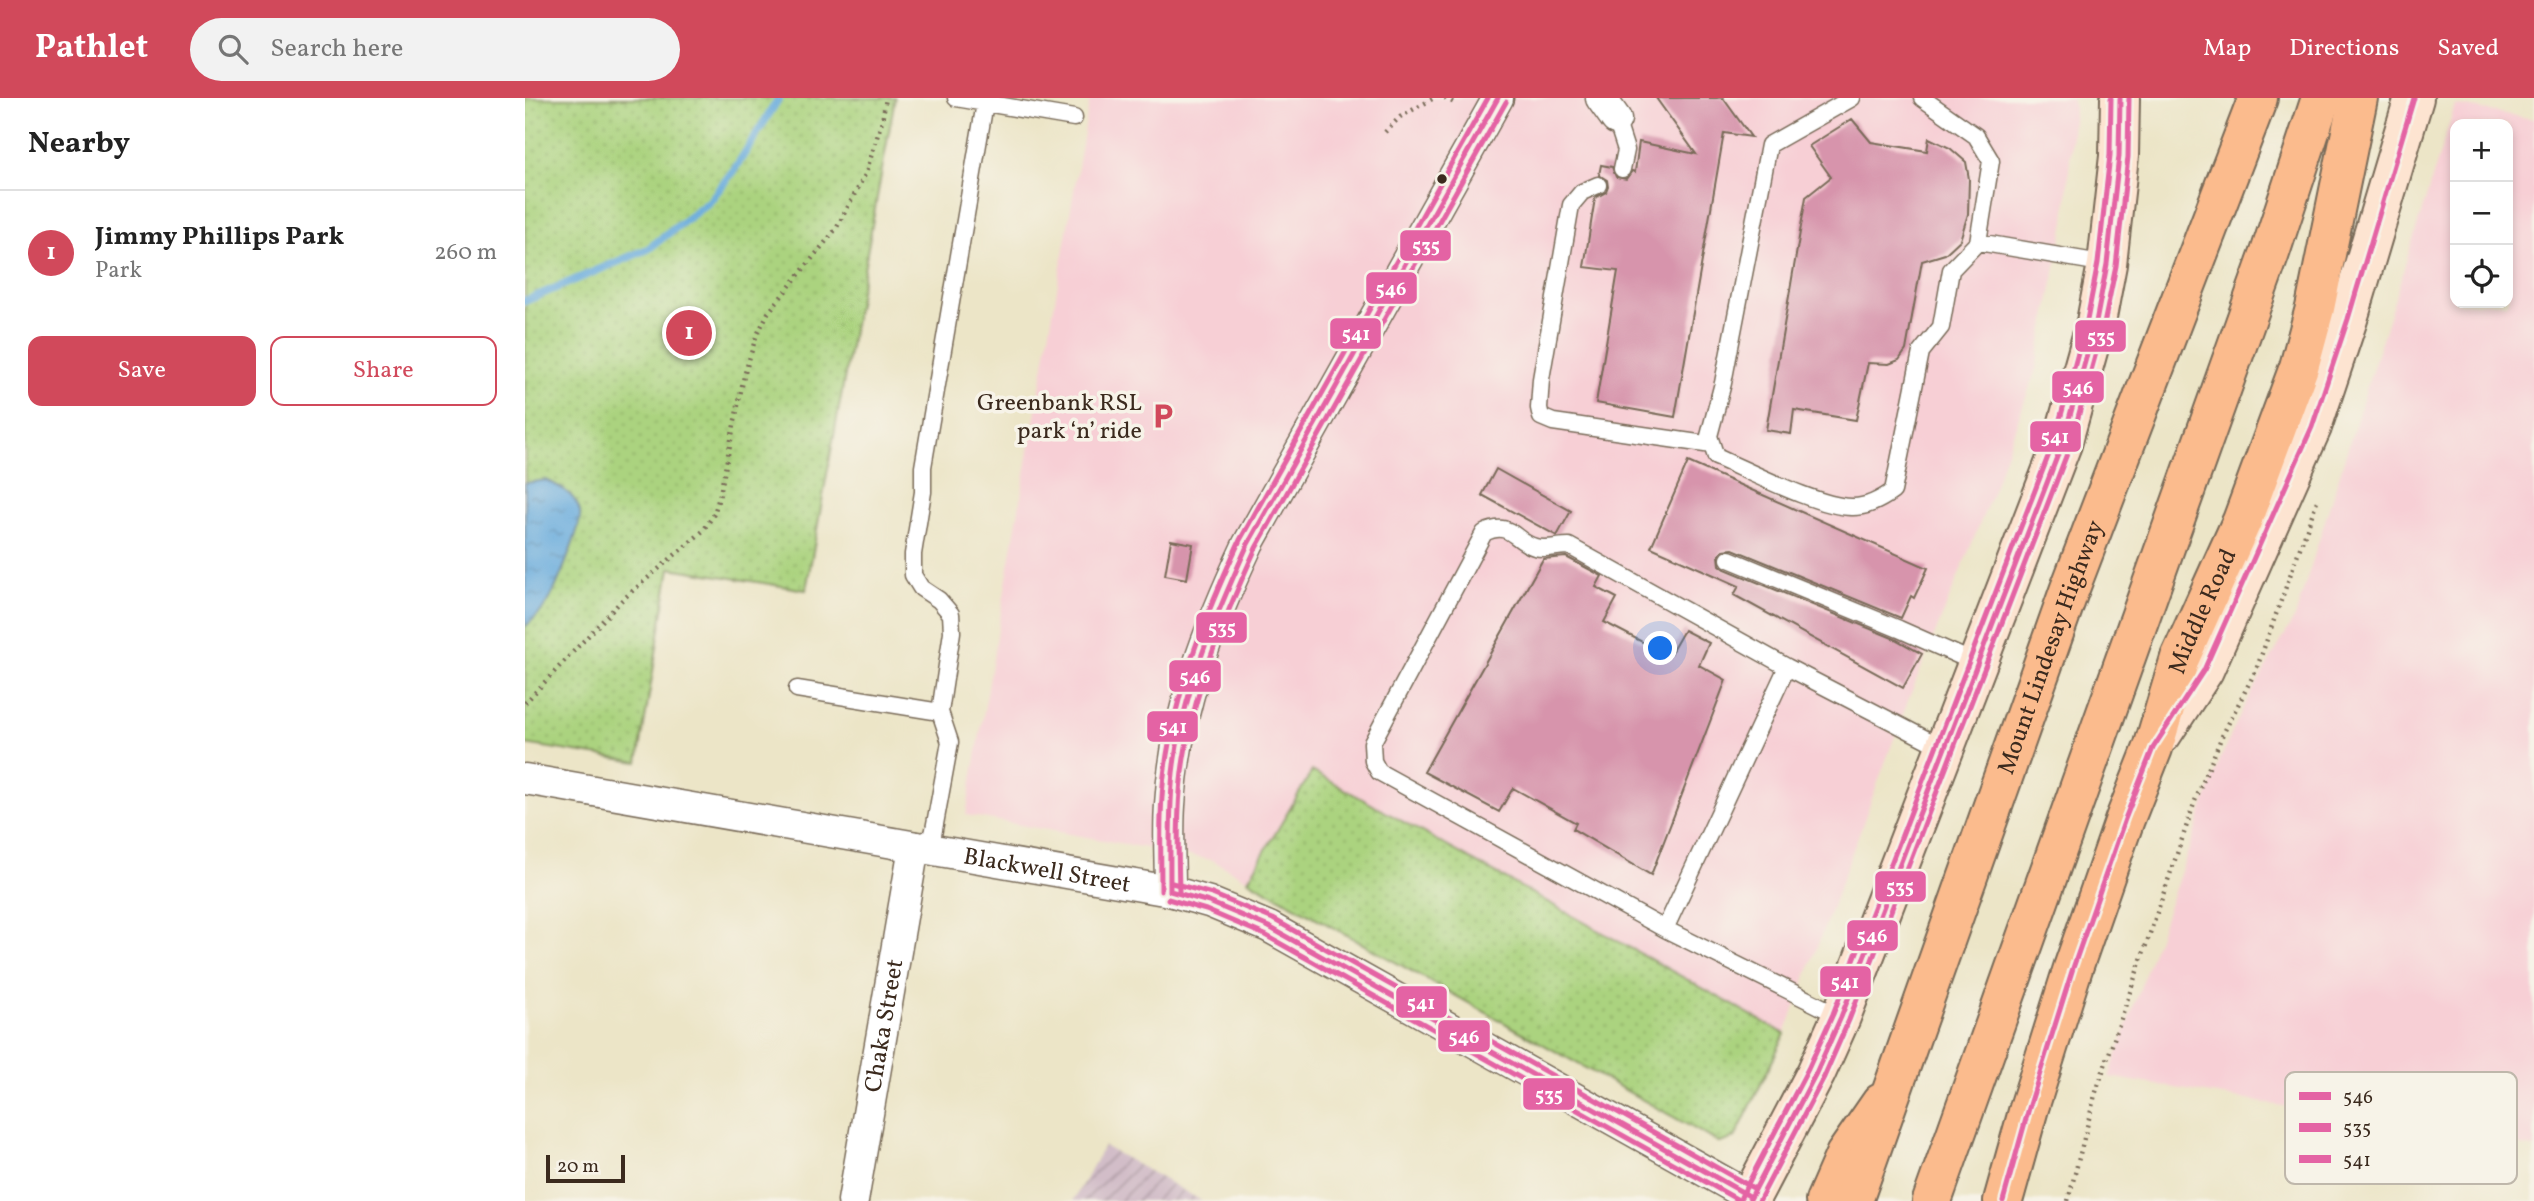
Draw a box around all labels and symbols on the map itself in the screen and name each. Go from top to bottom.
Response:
unlabelled marker [1435,172,1449,186]
line badge: 535 [1399,229,1452,262]
text: 535 [1412,234,1440,260]
line badge: 546 [1365,271,1418,305]
text: 546 [1376,277,1407,303]
pin: 1 [666,307,712,359]
line badge: 541 [1329,317,1382,350]
line badge: 535 [2074,319,2127,353]
text: 541 [1342,322,1370,348]
text: 535 [2087,325,2115,351]
line badge: 546 [2051,370,2105,404]
text: 546 [2063,376,2094,402]
place label: Greenbank RSL park ‘n’ ride [977,387,1142,449]
parking icon: Greenbank RSL park ‘n’ ride [1148,401,1178,431]
line badge: 541 [2029,420,2082,453]
text: 541 [2041,425,2069,451]
street label: Mount Lindesay Highway [1990,516,2114,779]
street label: Middle Road [2161,544,2246,678]
line badge: 535 [1195,611,1248,644]
text: 535 [1208,616,1236,642]
your location [1643,631,1677,665]
line badge: 546 [1168,659,1222,693]
text: 546 [1180,665,1211,691]
line badge: 541 [1146,710,1199,743]
text: 541 [1159,715,1187,741]
street label: Blackwell Street [961,840,1133,903]
line badge: 535 [1874,870,1927,903]
text: 535 [1886,875,1914,901]
line badge: 546 [1846,919,1899,952]
text: 546 [1857,924,1888,950]
street label: Chaka Street [857,957,913,1095]
line badge: 541 [1819,965,1872,998]
text: 541 [1831,970,1859,996]
line badge: 541 [1395,985,1448,1019]
text: 541 [1407,991,1435,1017]
line badge: 546 [1437,1019,1491,1053]
text: 546 [1449,1025,1480,1051]
legend [2285,1072,2517,1184]
line badge: 535 [1522,1077,1576,1111]
text: 535 [1535,1083,1563,1109]
text: 546 [2343,1085,2373,1111]
text: 535 [2343,1116,2371,1142]
text: 541 [2343,1148,2371,1174]
scale bar [546,1152,625,1184]

